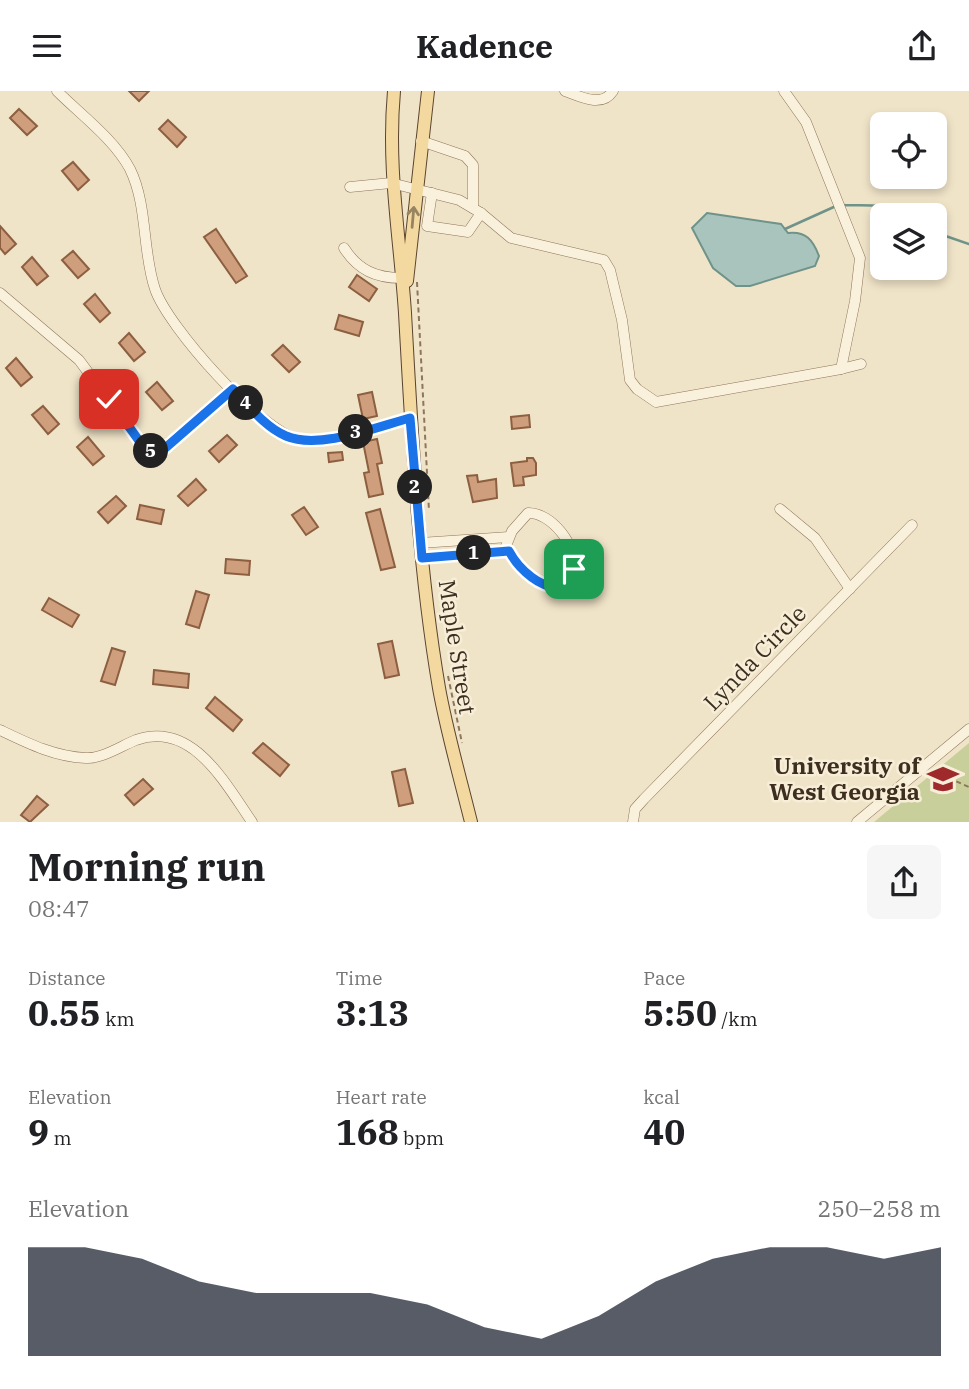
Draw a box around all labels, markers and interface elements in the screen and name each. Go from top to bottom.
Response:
text: Kadence [416,25,553,67]
icon: menu [28,27,66,65]
icon: share [903,27,941,65]
map controls [870,112,947,280]
button: locate [870,112,947,189]
button: layers [870,203,947,280]
one-way arrow [407,206,420,229]
pin [79,369,139,429]
icon: check [90,380,128,418]
pin: 4 [229,385,264,421]
text: 4 [240,390,251,414]
pin: 3 [338,415,374,449]
text: 3 [350,419,361,443]
pin: 5 [134,433,168,469]
text: 5 [145,438,156,462]
pin: 2 [398,469,432,505]
text: 2 [409,474,420,498]
pin: 1 [456,535,491,571]
pin [544,539,604,599]
text: 1 [468,540,479,564]
icon: arrive [555,550,593,588]
street label: Maple Street [433,577,483,716]
street label: Lynda Circle [696,598,812,716]
place label: University of West Georgia [769,750,922,806]
school or university icon: University of West Georgia [926,762,960,796]
text: Morning run [28,842,266,891]
button: share [867,845,941,919]
text: 08:47 [28,893,90,923]
text: Distance [28,966,106,990]
text: Time [336,966,382,990]
text: Pace [643,966,685,990]
text: 0.55 [28,990,101,1036]
text: 3:13 [336,990,409,1036]
text: 5:50 [643,990,717,1036]
text: km [101,1007,135,1031]
text: /km [717,1007,758,1031]
text: Elevation [28,1085,112,1109]
text: Heart rate [336,1085,427,1109]
text: kcal [643,1085,680,1109]
text: 9 [28,1109,49,1155]
text: 168 [336,1109,399,1155]
text: 40 [643,1109,685,1155]
text: m [49,1126,72,1150]
text: bpm [399,1126,444,1150]
text: Elevation [28,1193,129,1223]
text: 250–258 m [817,1193,941,1223]

